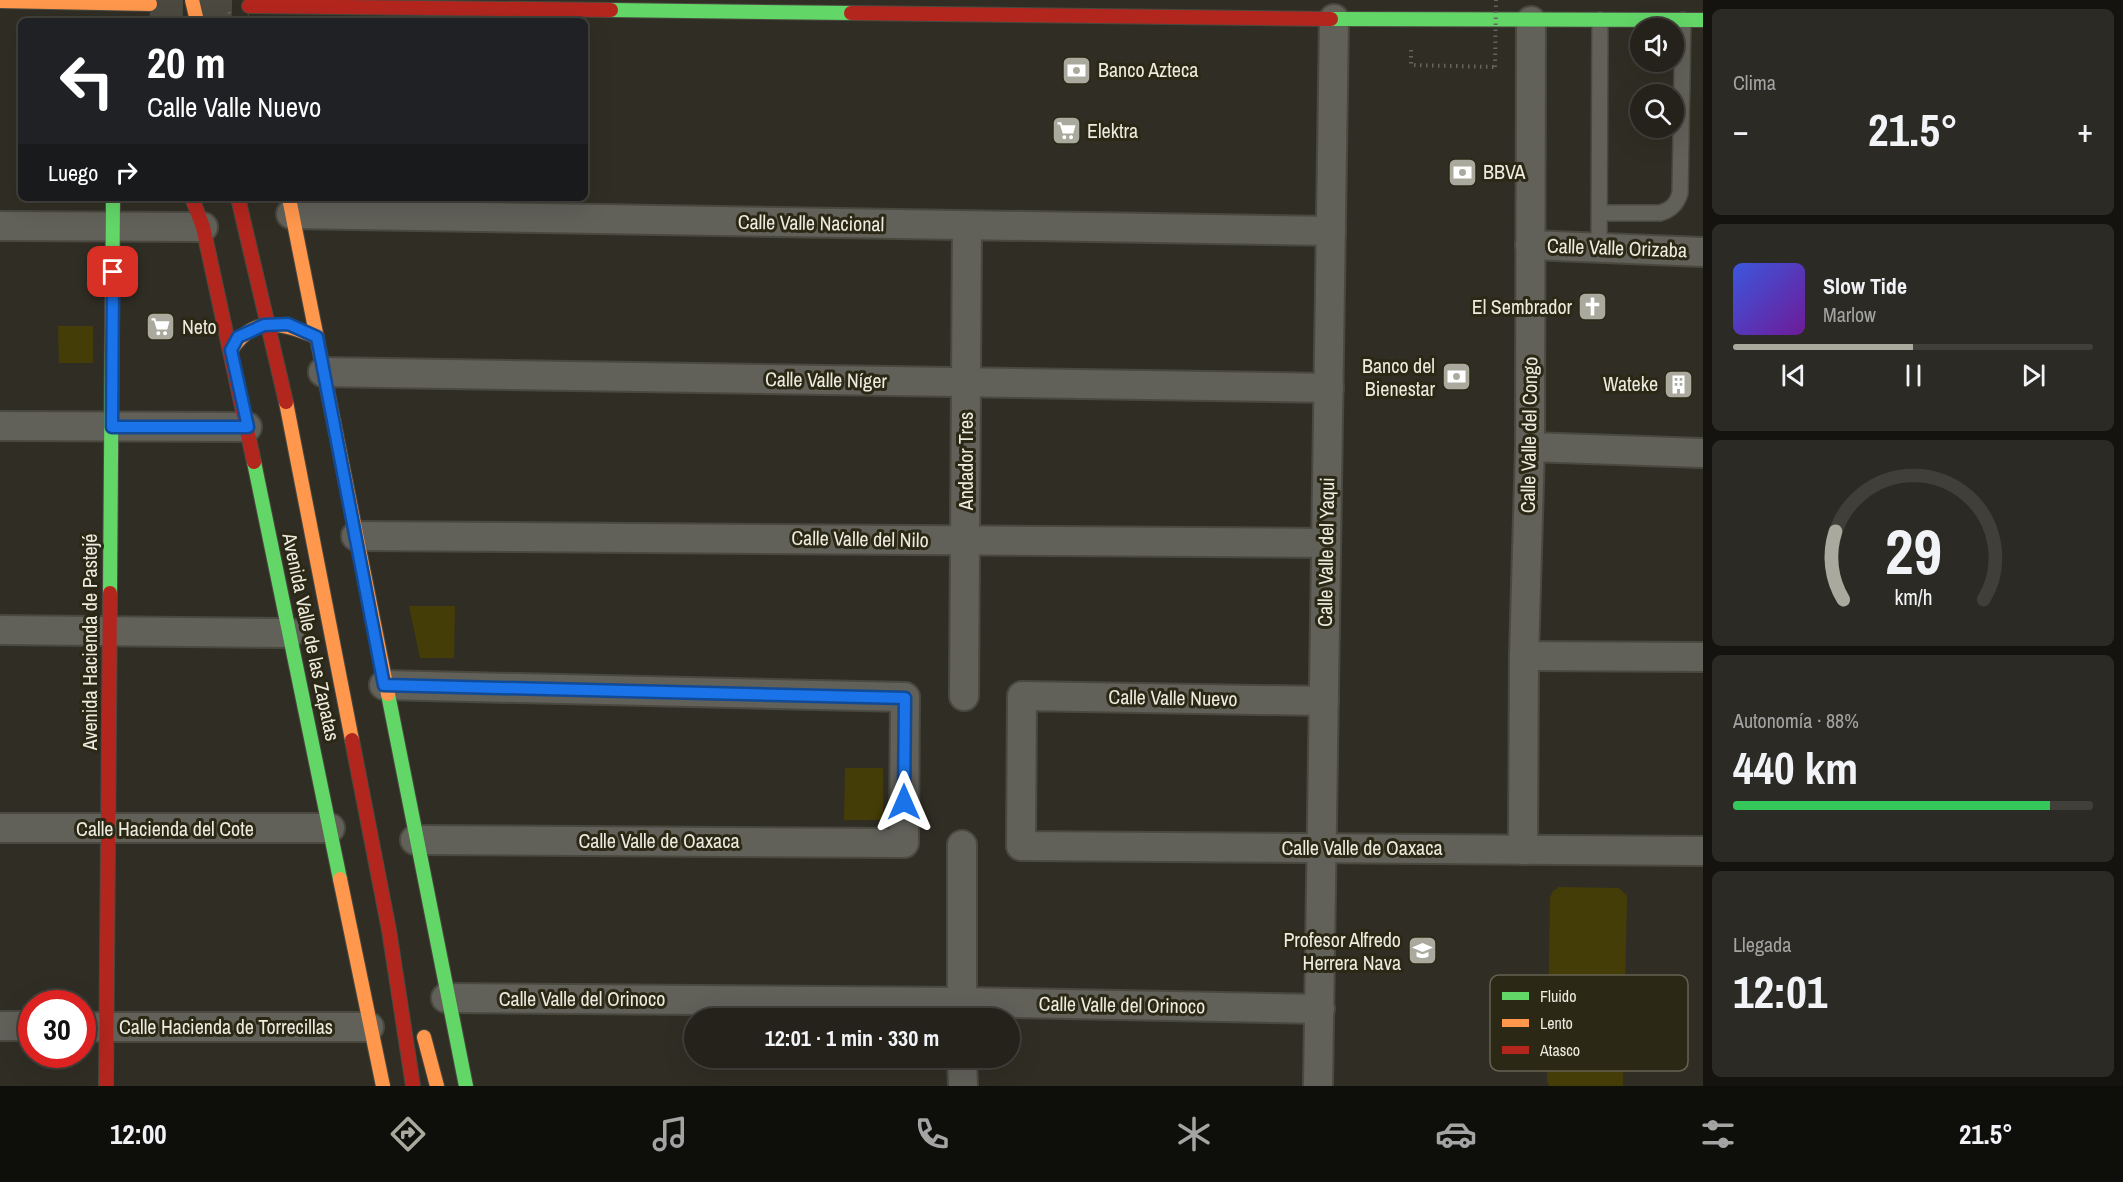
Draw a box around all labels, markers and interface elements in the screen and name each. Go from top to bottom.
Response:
map controls [1630,18,1684,138]
button: sound [1630,18,1684,72]
text: 20 m [147,35,226,91]
icon: left [48,42,126,120]
bank icon: Banco Azteca [1061,54,1093,86]
place label: Banco Azteca [1098,56,1198,83]
text: Clima [1733,69,1776,96]
button: search [1630,84,1684,138]
text: Calle Valle Nuevo [147,89,321,125]
text: 21.5° [1868,99,1958,160]
text: − [1733,108,1749,152]
text: + [2077,108,2093,152]
supermarket icon: Elektra [1050,115,1082,147]
place label: Elektra [1087,117,1138,144]
icon: right [110,156,143,189]
bank icon: BBVA [1446,156,1478,188]
text: Luego [48,158,98,188]
place label: BBVA [1483,158,1526,185]
street label: Calle Valle Nacional [738,208,884,237]
street label: Calle Valle Orizaba [1547,232,1687,263]
pin [87,246,138,297]
icon: arrive [96,255,129,288]
text: Slow Tide [1823,271,1907,301]
church icon: El Sembrador [1577,291,1609,323]
place label: El Sembrador [1472,293,1573,320]
text: Marlow [1823,301,1876,328]
supermarket icon: Neto [145,311,177,343]
place label: Neto [182,313,217,340]
place label: Banco del Bienestar [1362,352,1436,402]
street label: Calle Valle del Congo [1514,357,1543,513]
icon: previous [1777,359,1810,392]
icon: pause [1897,359,1930,392]
icon: next [2017,359,2050,392]
bank icon: Banco del Bienestar [1440,361,1472,393]
street label: Calle Valle Níger [765,365,888,394]
building icon: Wateke [1663,368,1695,400]
place label: Wateke [1603,370,1658,397]
street label: Andador Tres [952,412,979,511]
street label: Calle Valle del Yaqui [1311,477,1340,627]
text: 29 [1885,509,1941,593]
street label: Calle Valle del Nilo [791,524,929,553]
street label: Avenida Valle de las Zapatas [276,529,347,743]
street label: Avenida Hacienda de Pastejé [76,534,103,751]
text: km/h [1894,583,1932,612]
street label: Calle Valle Nuevo [1108,683,1238,712]
text: Autonomía · 88% [1733,707,1859,734]
text: 440 km [1733,737,1858,798]
position arrow [872,770,936,834]
street label: Calle Hacienda del Cote [76,815,254,842]
street label: Calle Valle de Oaxaca [578,827,740,854]
street label: Calle Valle de Oaxaca [1281,834,1443,861]
place label: Profesor Alfredo Herrera Nava [1283,926,1401,976]
text: Llegada [1733,931,1791,958]
school or university icon: Profesor Alfredo Herrera Nava [1406,935,1438,967]
text: 12:01 [1733,961,1827,1022]
legend [1490,975,1688,1071]
street label: Calle Valle del Orinoco [499,985,665,1012]
text: Fluido [1540,985,1576,1007]
speed limit sign: 30 [18,990,96,1068]
street label: Calle Valle del Orinoco [1039,990,1205,1019]
text: Lento [1540,1012,1573,1034]
street label: Calle Hacienda de Torrecillas [119,1013,333,1040]
text: 12:01 · 1 min · 330 m [765,1023,939,1053]
text: Atasco [1539,1039,1580,1061]
icon: directions [387,1113,429,1155]
icon: music [649,1113,691,1155]
icon: phone [911,1113,953,1155]
icon: climate [1173,1113,1215,1155]
icon: car [1435,1113,1477,1155]
icon: filters [1697,1113,1739,1155]
text: 12:00 [110,1116,167,1152]
text: 21.5° [1959,1116,2013,1152]

